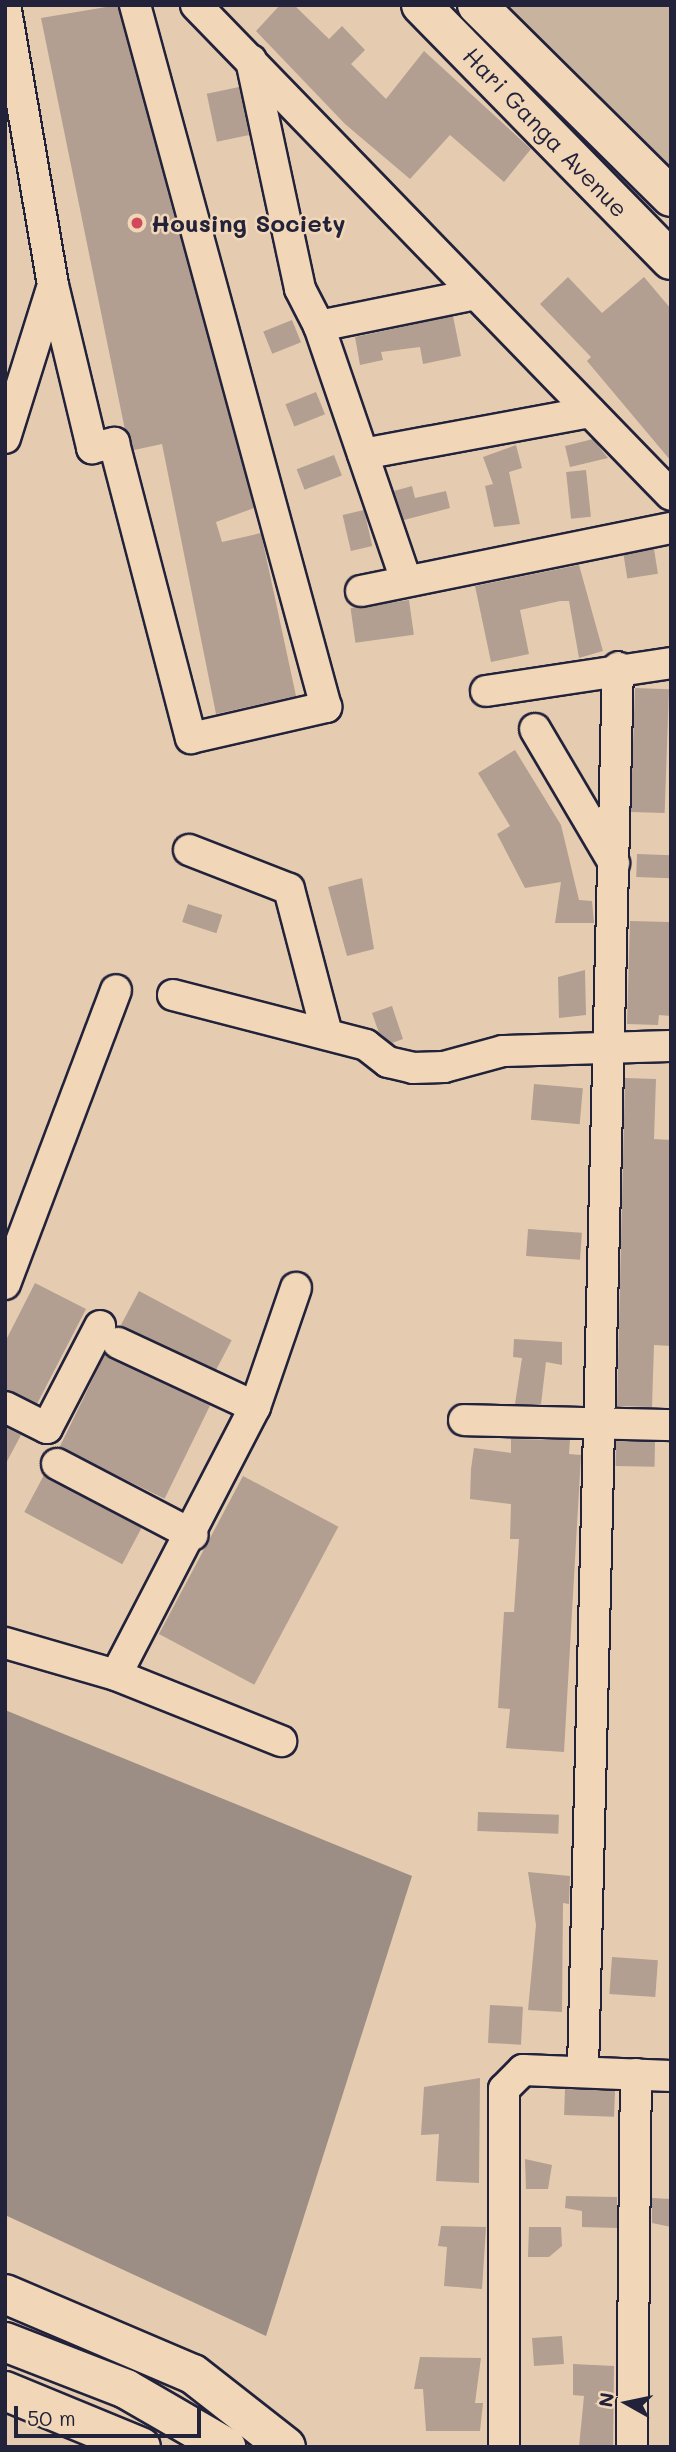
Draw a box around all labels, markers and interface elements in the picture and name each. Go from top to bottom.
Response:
street label: Hari Ganga Avenue [458,41,634,223]
place label: Housing Society [151,209,346,237]
marker: Housing Society [129,215,145,231]
north arrow [592,2368,662,2438]
text: N [592,2391,619,2409]
scale bar [18,2392,205,2436]
text: 50 m [27,2404,76,2431]

